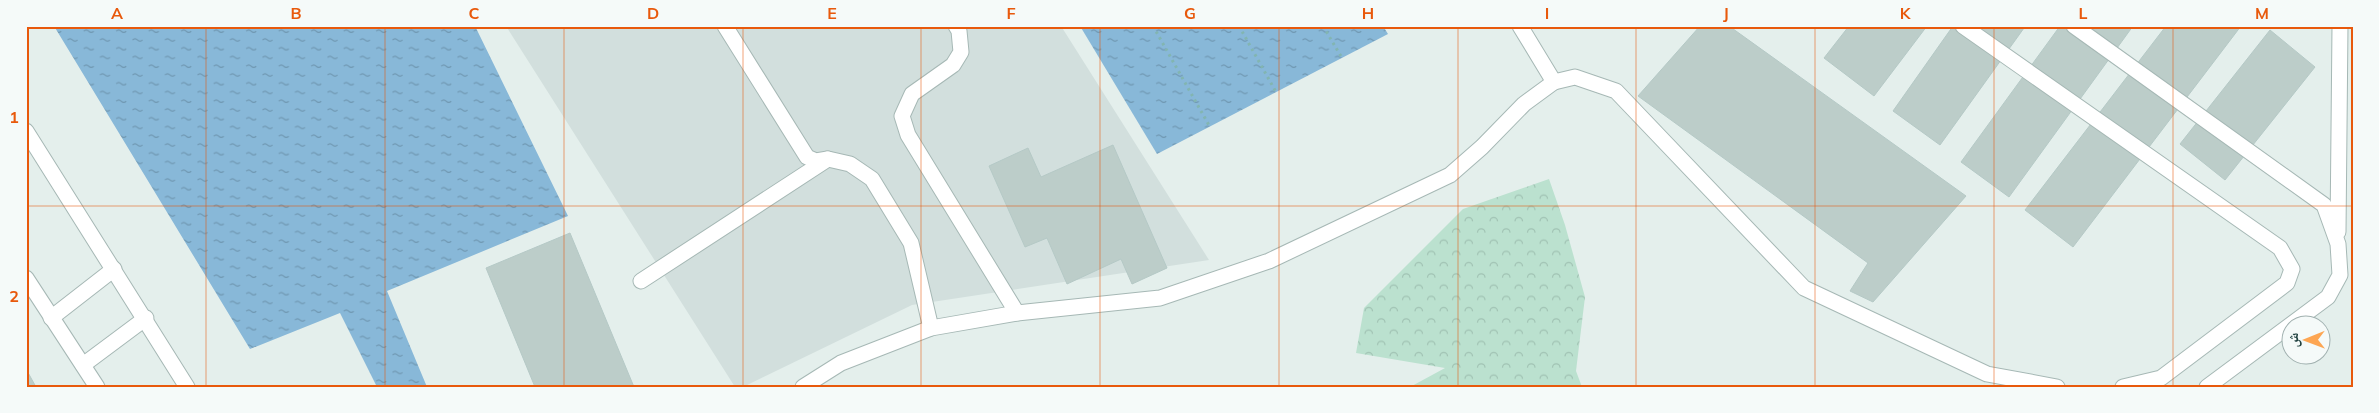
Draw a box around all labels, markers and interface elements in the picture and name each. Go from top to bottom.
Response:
text: A [111,3,123,23]
text: B [290,3,302,23]
text: C [469,3,480,23]
text: D [647,3,659,23]
text: E [827,3,837,23]
text: F [1006,3,1016,23]
text: G [1184,3,1196,23]
text: H [1362,3,1374,23]
text: I [1545,3,1549,23]
text: J [1723,3,1729,23]
text: K [1900,3,1912,23]
text: L [2079,3,2088,23]
text: M [2255,3,2269,23]
text: 1 [9,107,19,127]
text: 2 [9,286,19,306]
north arrow [2282,316,2332,366]
text: ش [2284,333,2302,348]

